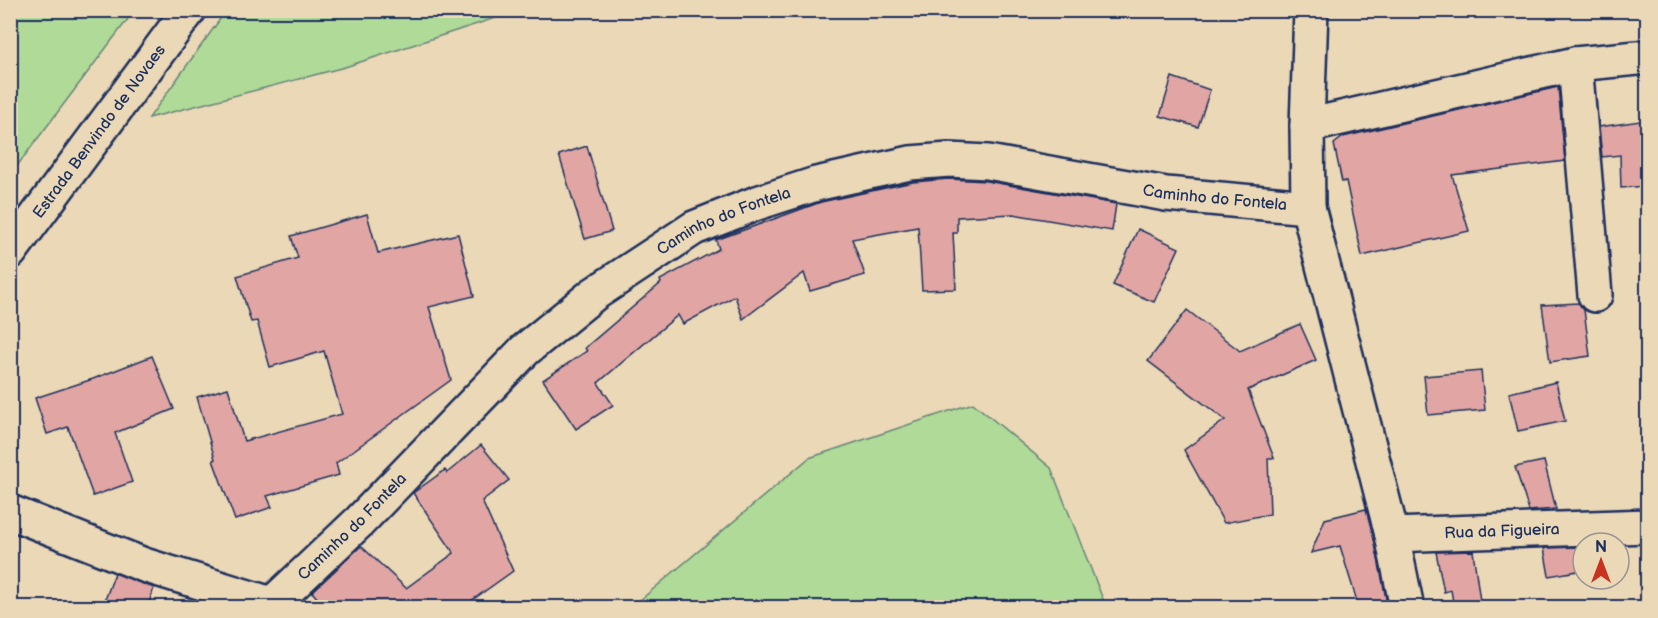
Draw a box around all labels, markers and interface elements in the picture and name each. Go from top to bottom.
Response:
street label: Estrada Benvindo de Novaes [29,41,170,222]
street label: Caminho do Fontela [1141,180,1288,215]
street label: Caminho do Fontela [653,183,793,259]
street label: Caminho do Fontela [294,469,410,584]
street label: Rua da Figueira [1444,520,1560,543]
north arrow [1571,531,1631,591]
text: N [1595,538,1607,557]

